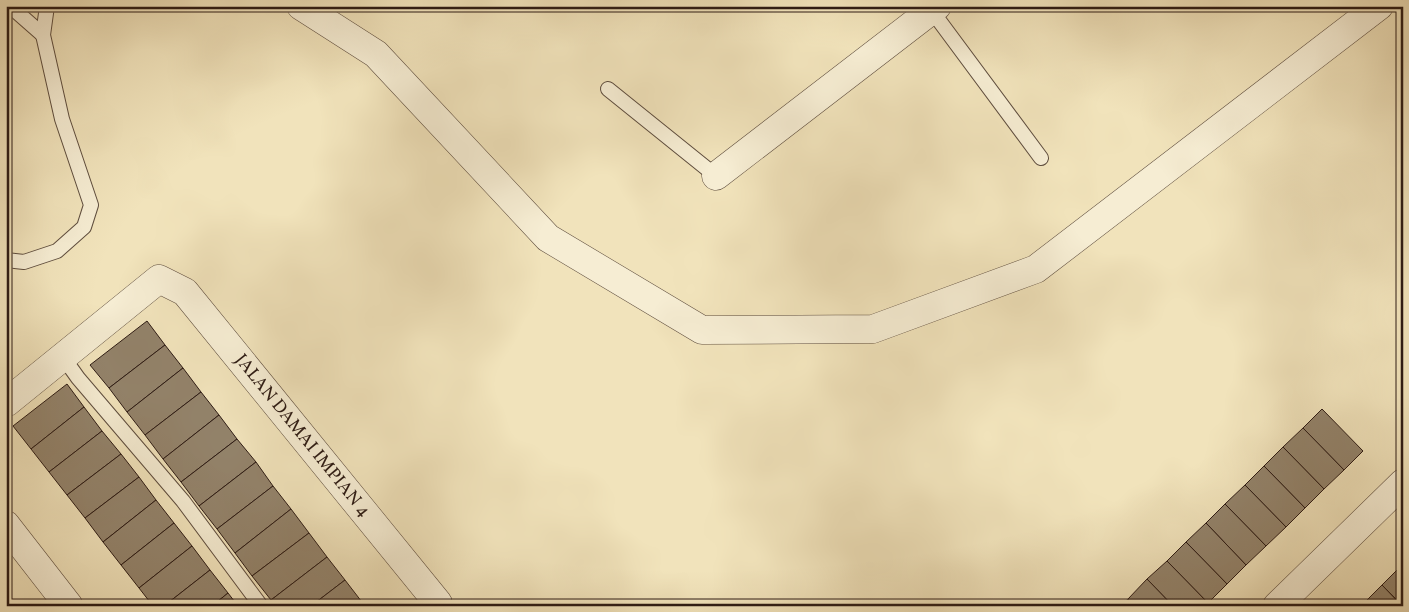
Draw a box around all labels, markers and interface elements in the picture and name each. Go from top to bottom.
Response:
street label: JALAN DAMAI IMPIAN 4 [228,349,376,523]

